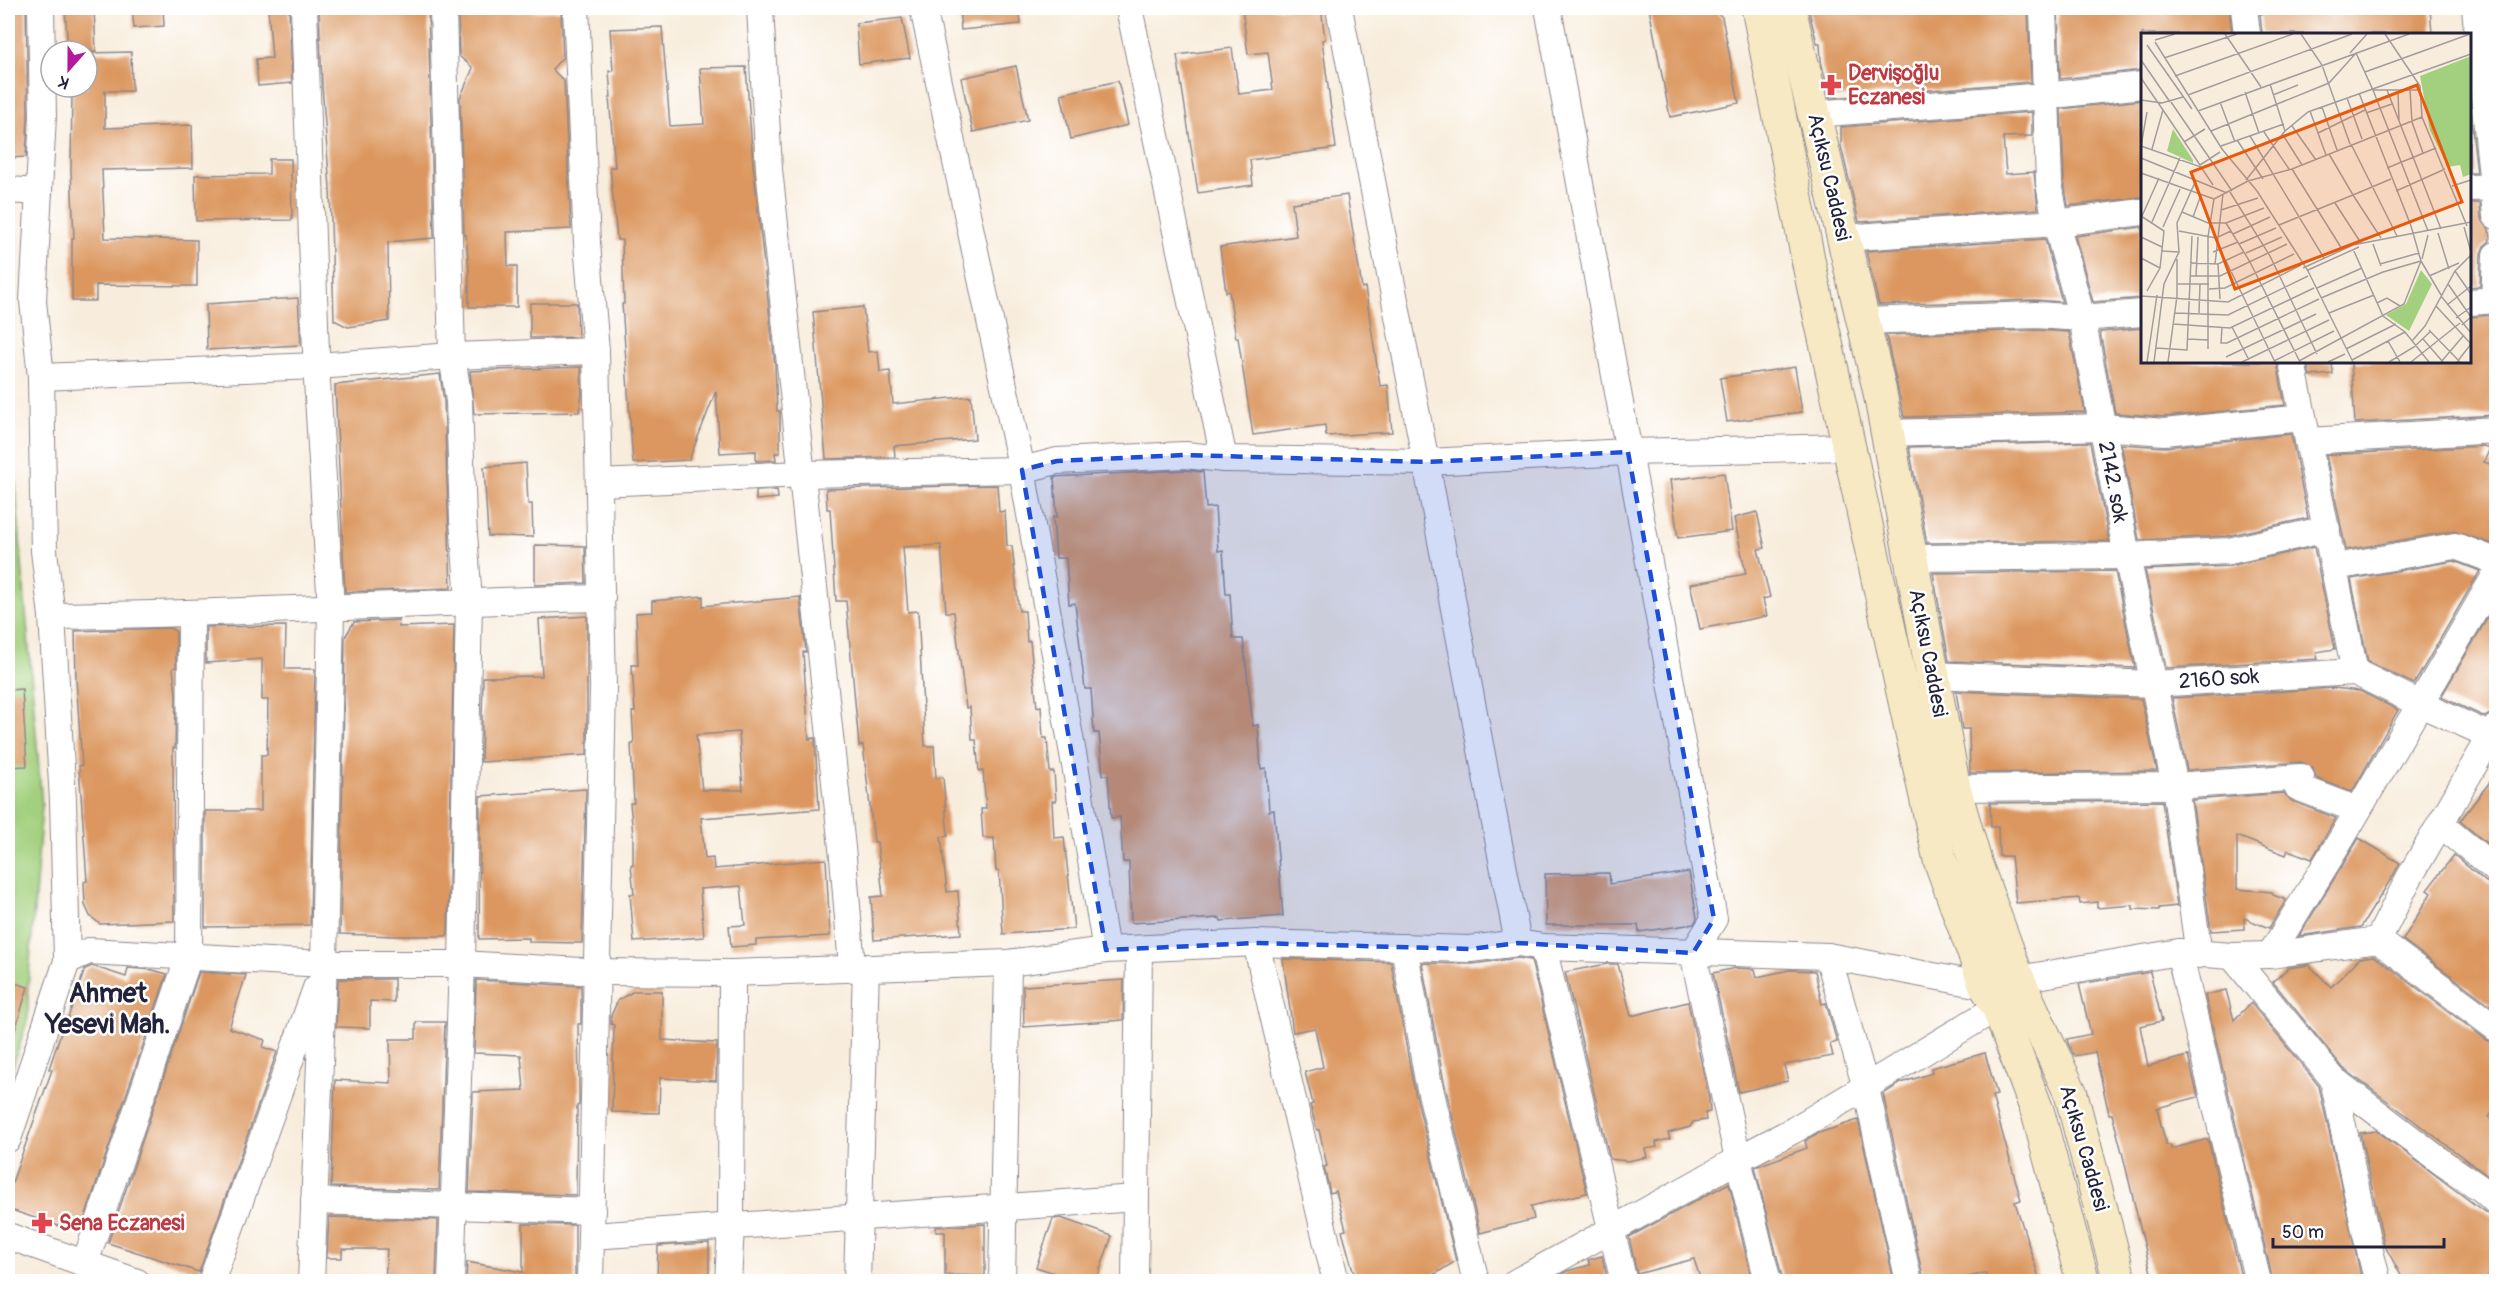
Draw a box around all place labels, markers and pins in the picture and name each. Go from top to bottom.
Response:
place label: Dervişoğlu Eczanesi [1848,60,1939,111]
pharmacy icon: Dervişoğlu Eczanesi [1819,73,1843,97]
place label: Sena Eczanesi [59,1210,185,1237]
pharmacy icon: Sena Eczanesi [30,1211,54,1235]

